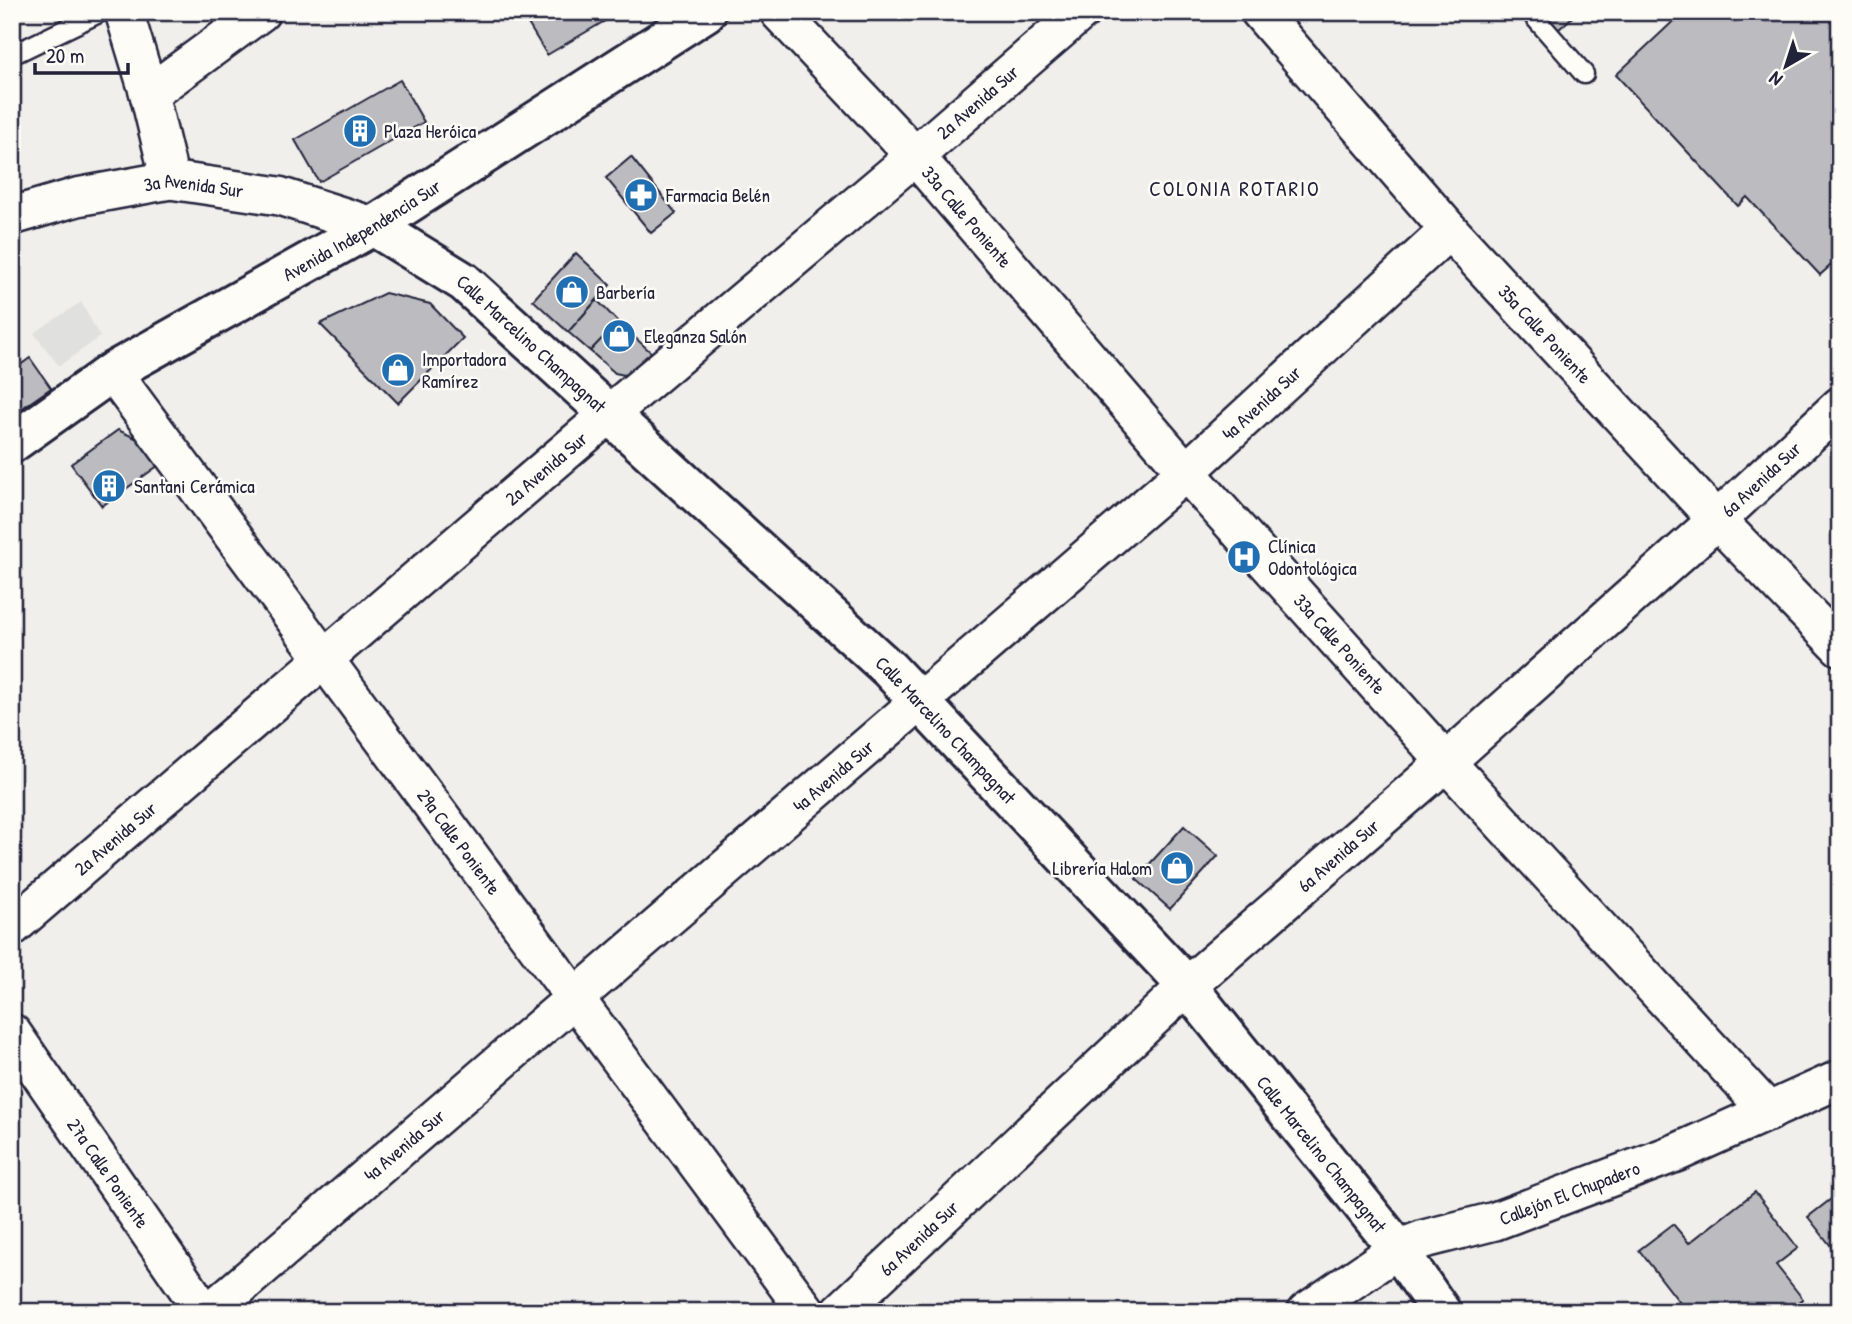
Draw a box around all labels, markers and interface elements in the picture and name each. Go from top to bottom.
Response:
scale bar [35,32,128,76]
north arrow [1750,32,1820,102]
text: 20 m [46,41,84,70]
street label: 2a Avenida Sur [931,59,1025,145]
text: N [1763,66,1787,92]
building icon: Plaza Heróica [341,112,379,150]
place label: Plaza Heróica [384,118,477,144]
street label: 33a Calle Poniente [916,160,1018,274]
street label: 3a Avenida Sur [142,167,246,204]
street label: Avenida Independencia Sur [278,172,446,287]
district label: COLONIA ROTARIO [1149,174,1321,203]
pharmacy icon: Farmacia Belén [622,176,660,214]
place label: Farmacia Belén [665,182,770,208]
street label: Calle Marcelino Champagnat [452,268,612,419]
shop icon: Barbería [553,273,591,311]
place label: Barbería [596,279,655,305]
street label: 35a Calle Poniente [1493,279,1598,389]
shop icon: Eleganza Salón [600,317,638,355]
place label: Eleganza Salón [644,323,747,349]
place label: Importadora Ramírez [422,346,507,394]
shop icon: Importadora Ramírez [379,351,417,389]
street label: 4a Avenida Sur [1216,359,1307,446]
street label: 2a Avenida Sur [499,425,593,511]
street label: 6a Avenida Sur [1716,435,1807,523]
building icon: Santani Cerámica [90,467,128,505]
place label: Santani Cerámica [134,473,255,499]
place label: Clínica Odontológica [1268,533,1357,581]
hospital icon: Clínica Odontológica [1225,538,1263,576]
street label: 33a Calle Poniente [1288,588,1392,700]
street label: Calle Marcelino Champagnat [870,650,1022,810]
street label: 4a Avenida Sur [787,733,880,818]
street label: 29a Calle Poniente [411,783,507,900]
street label: 2a Avenida Sur [68,795,162,881]
street label: 6a Avenida Sur [1292,812,1385,898]
shop icon: Librería Halom [1158,849,1196,887]
place label: Librería Halom [1053,855,1152,881]
street label: Calle Marcelino Champagnat [1251,1070,1393,1238]
street label: 4a Avenida Sur [358,1102,451,1187]
street label: 27a Calle Poniente [61,1113,156,1234]
street label: Callejón El Chupadero [1495,1155,1644,1231]
street label: 6a Avenida Sur [873,1194,964,1282]

